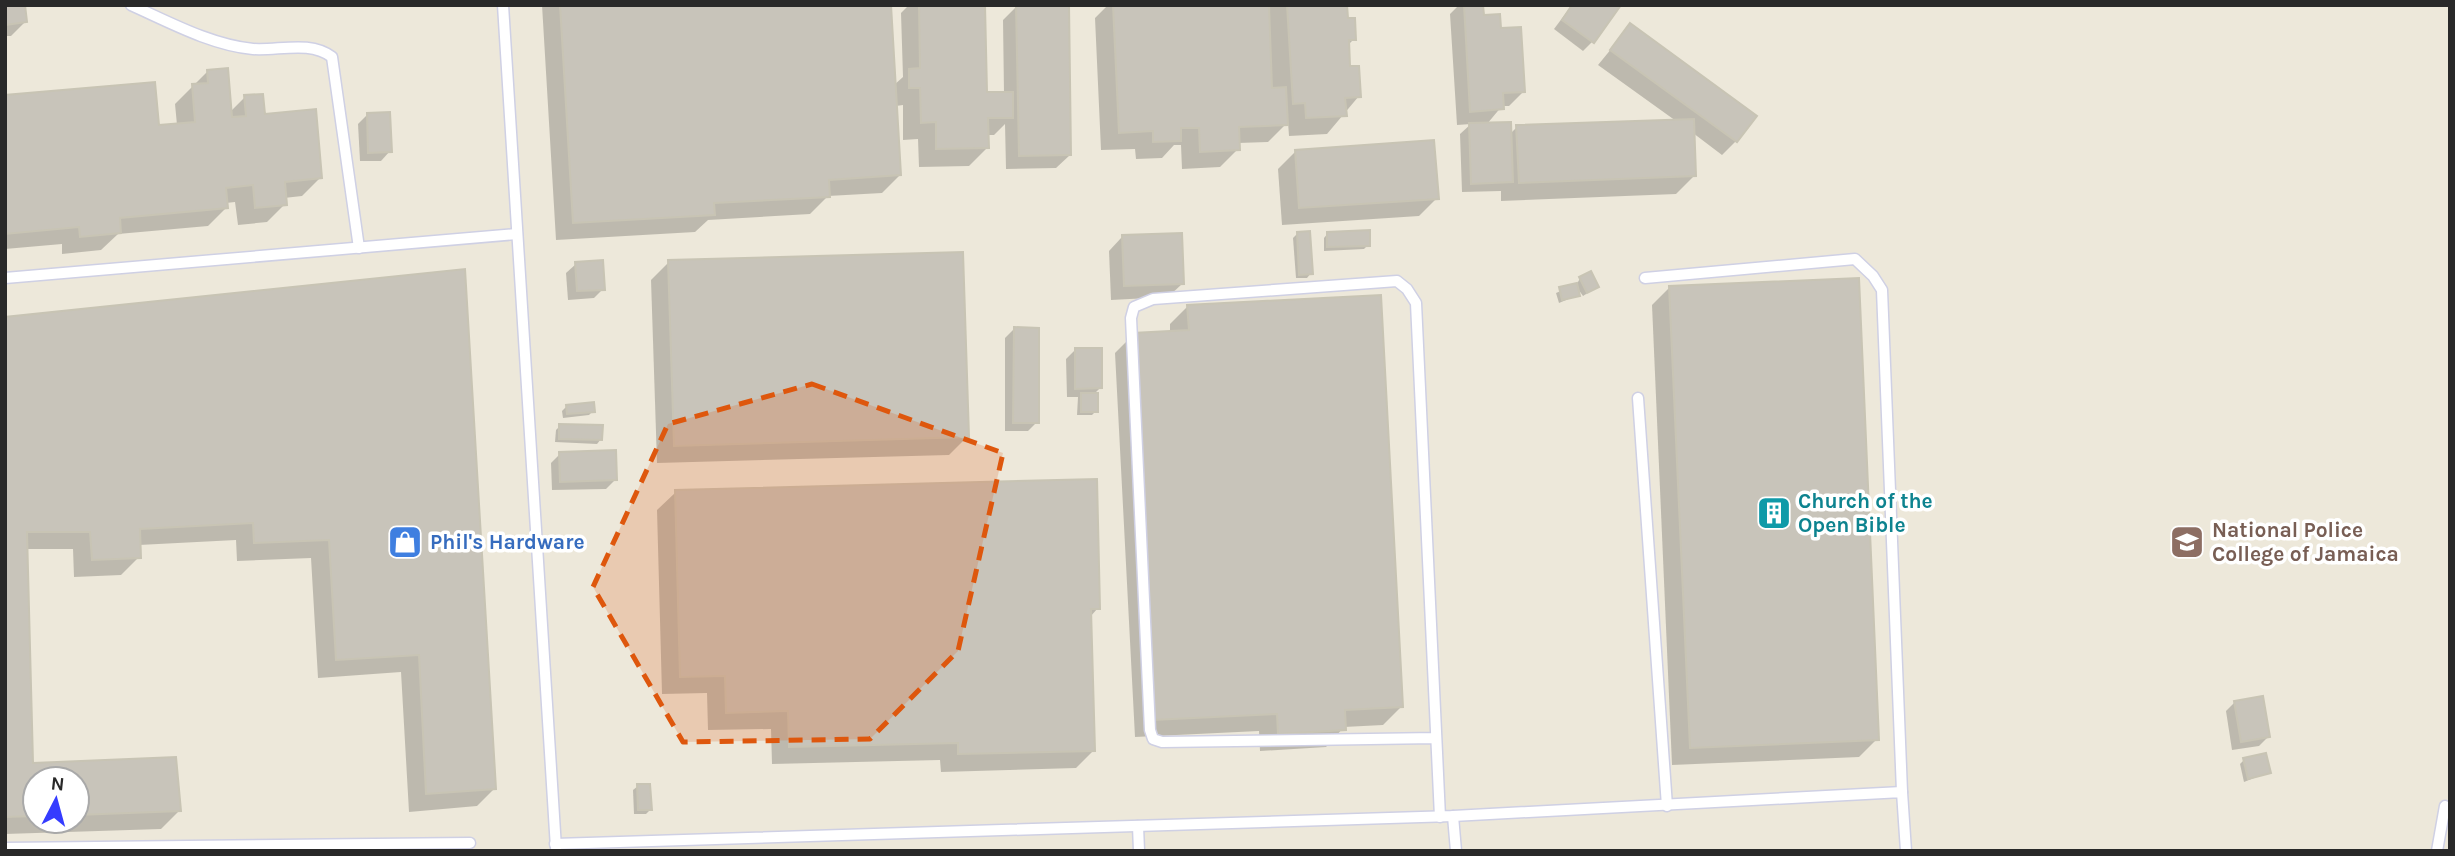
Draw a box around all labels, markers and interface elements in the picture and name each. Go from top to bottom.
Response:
place label: Church of the Open Bible [1798,489,1933,537]
building icon: Church of the Open Bible [1755,494,1793,532]
place label: National Police College of Jamaica [2212,518,2399,566]
shop icon: Phil's Hardware [386,523,424,561]
school or university icon: National Police College of Jamaica [2168,523,2206,561]
place label: Phil's Hardware [430,530,585,554]
north arrow [21,765,91,835]
text: N [50,772,66,796]

